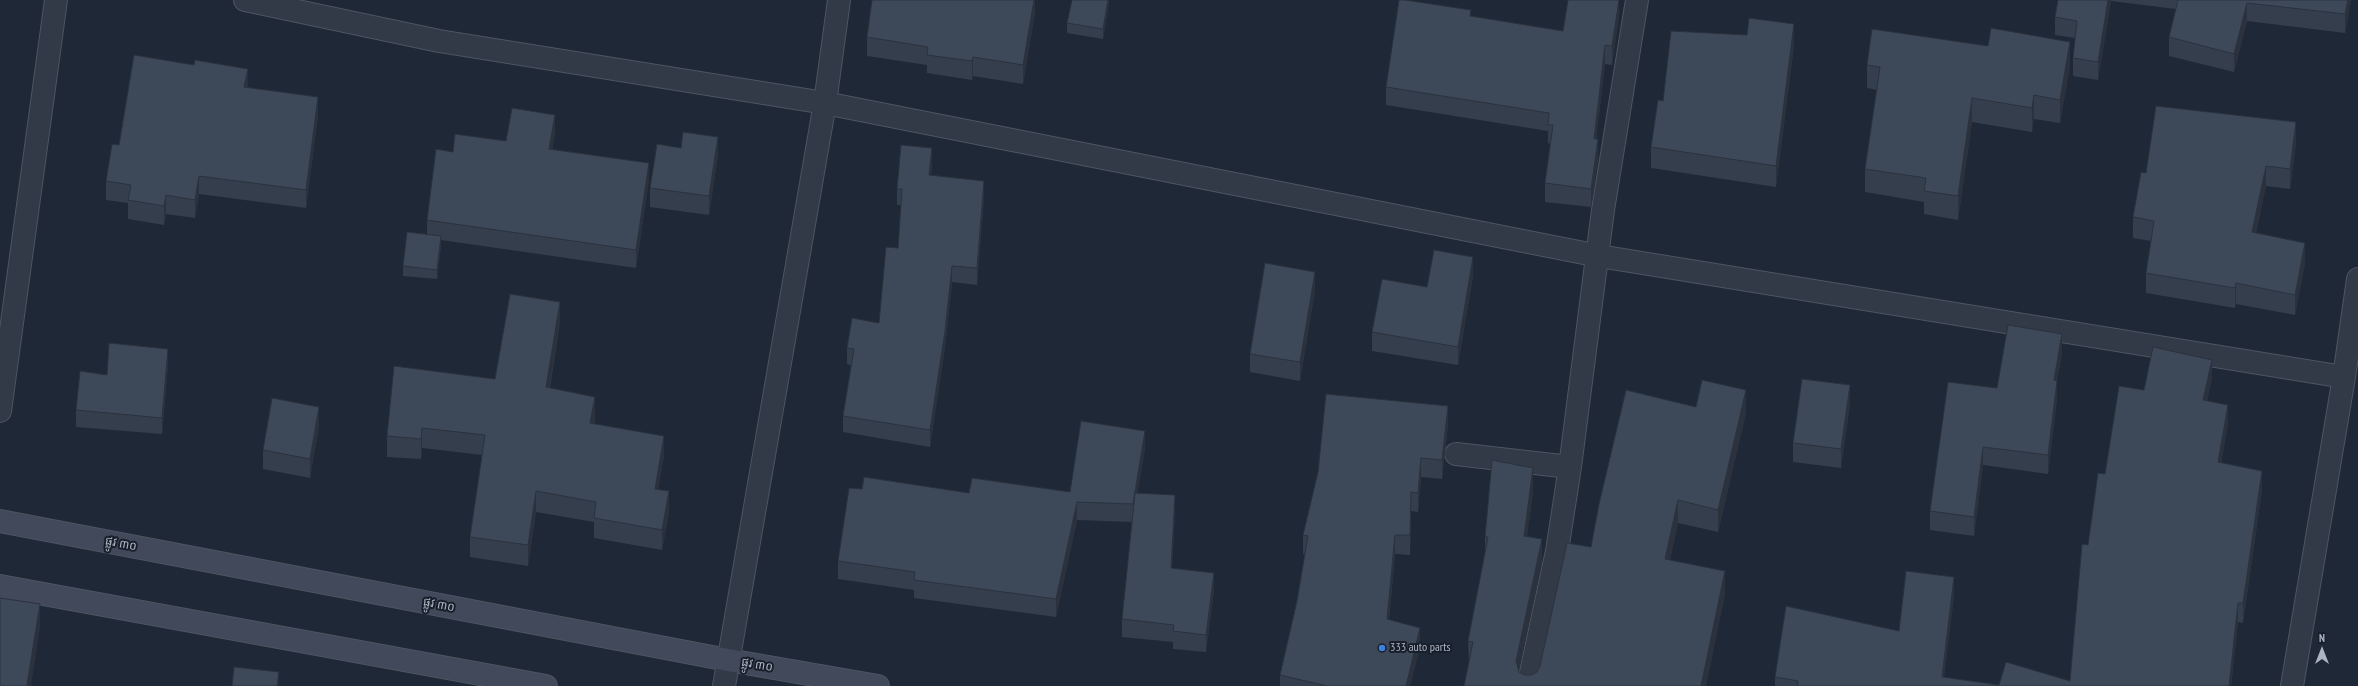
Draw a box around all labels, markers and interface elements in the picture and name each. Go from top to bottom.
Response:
street label: ផ្លូវ ៣០ [104,534,138,554]
street label: ផ្លូវ ៣០ [422,595,456,615]
north arrow [2302,630,2342,670]
text: N [2319,631,2325,645]
place label: 333 auto parts [1390,641,1451,655]
marker: 333 auto parts [1377,643,1387,653]
street label: ផ្លូវ ៣០ [740,655,774,675]

